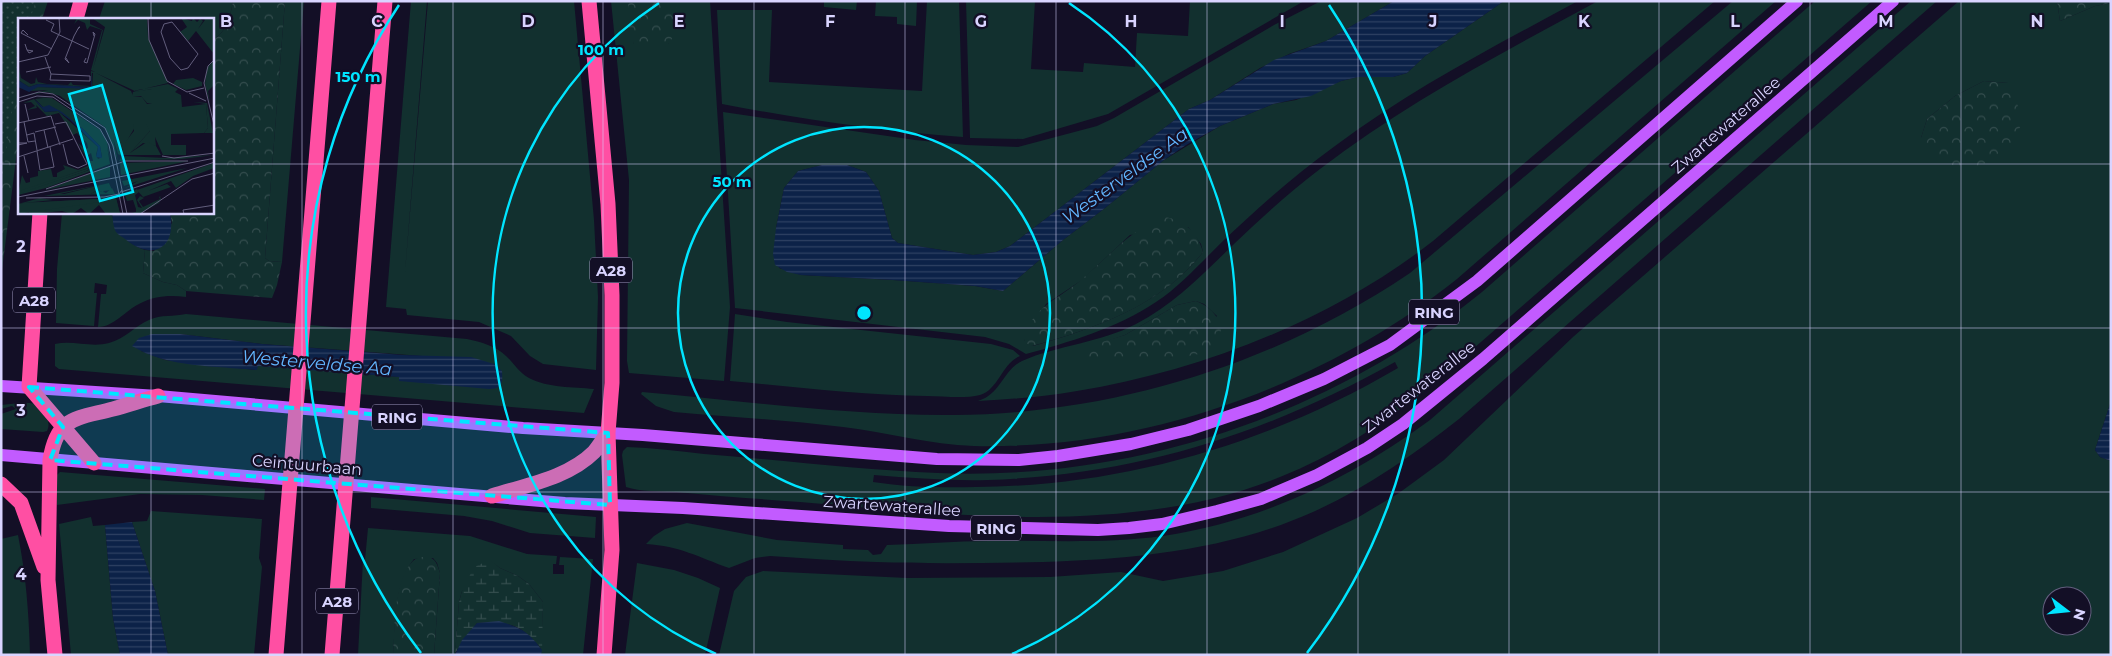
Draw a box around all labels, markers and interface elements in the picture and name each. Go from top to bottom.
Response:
text: B [220,12,232,31]
text: C [371,12,383,31]
text: D [521,12,535,31]
text: E [674,12,684,31]
text: F [825,12,835,31]
text: G [975,12,987,31]
text: H [1125,12,1137,31]
text: I [1279,12,1285,31]
text: J [1428,12,1437,31]
text: K [1578,12,1591,31]
text: L [1730,12,1740,31]
text: M [1878,12,1894,31]
text: N [2031,12,2043,31]
inset map [18,18,214,214]
text: 100 m [578,40,624,59]
text: 150 m [336,67,380,86]
street label: Zwartewaterallee [1668,73,1784,177]
water label: Westerveldse Aa [1058,123,1192,229]
text: 50 m [712,172,752,191]
text: 2 [16,237,26,256]
road number: A28 [590,258,632,282]
road number: A28 [13,288,55,312]
road number: RING [1409,300,1459,324]
centre of rings [855,304,873,322]
street label: Zwartewaterallee [1359,337,1479,437]
water label: Westerveldse Aa [241,345,393,381]
text: 3 [15,401,26,420]
road number: RING [372,404,422,430]
street label: Ceintuurbaan [251,451,363,479]
street label: Zwartewaterallee [823,492,961,520]
road number: RING [971,516,1021,540]
text: 4 [15,565,27,584]
north arrow [2042,586,2092,636]
road number: A28 [316,588,358,614]
text: N [2069,607,2090,623]

